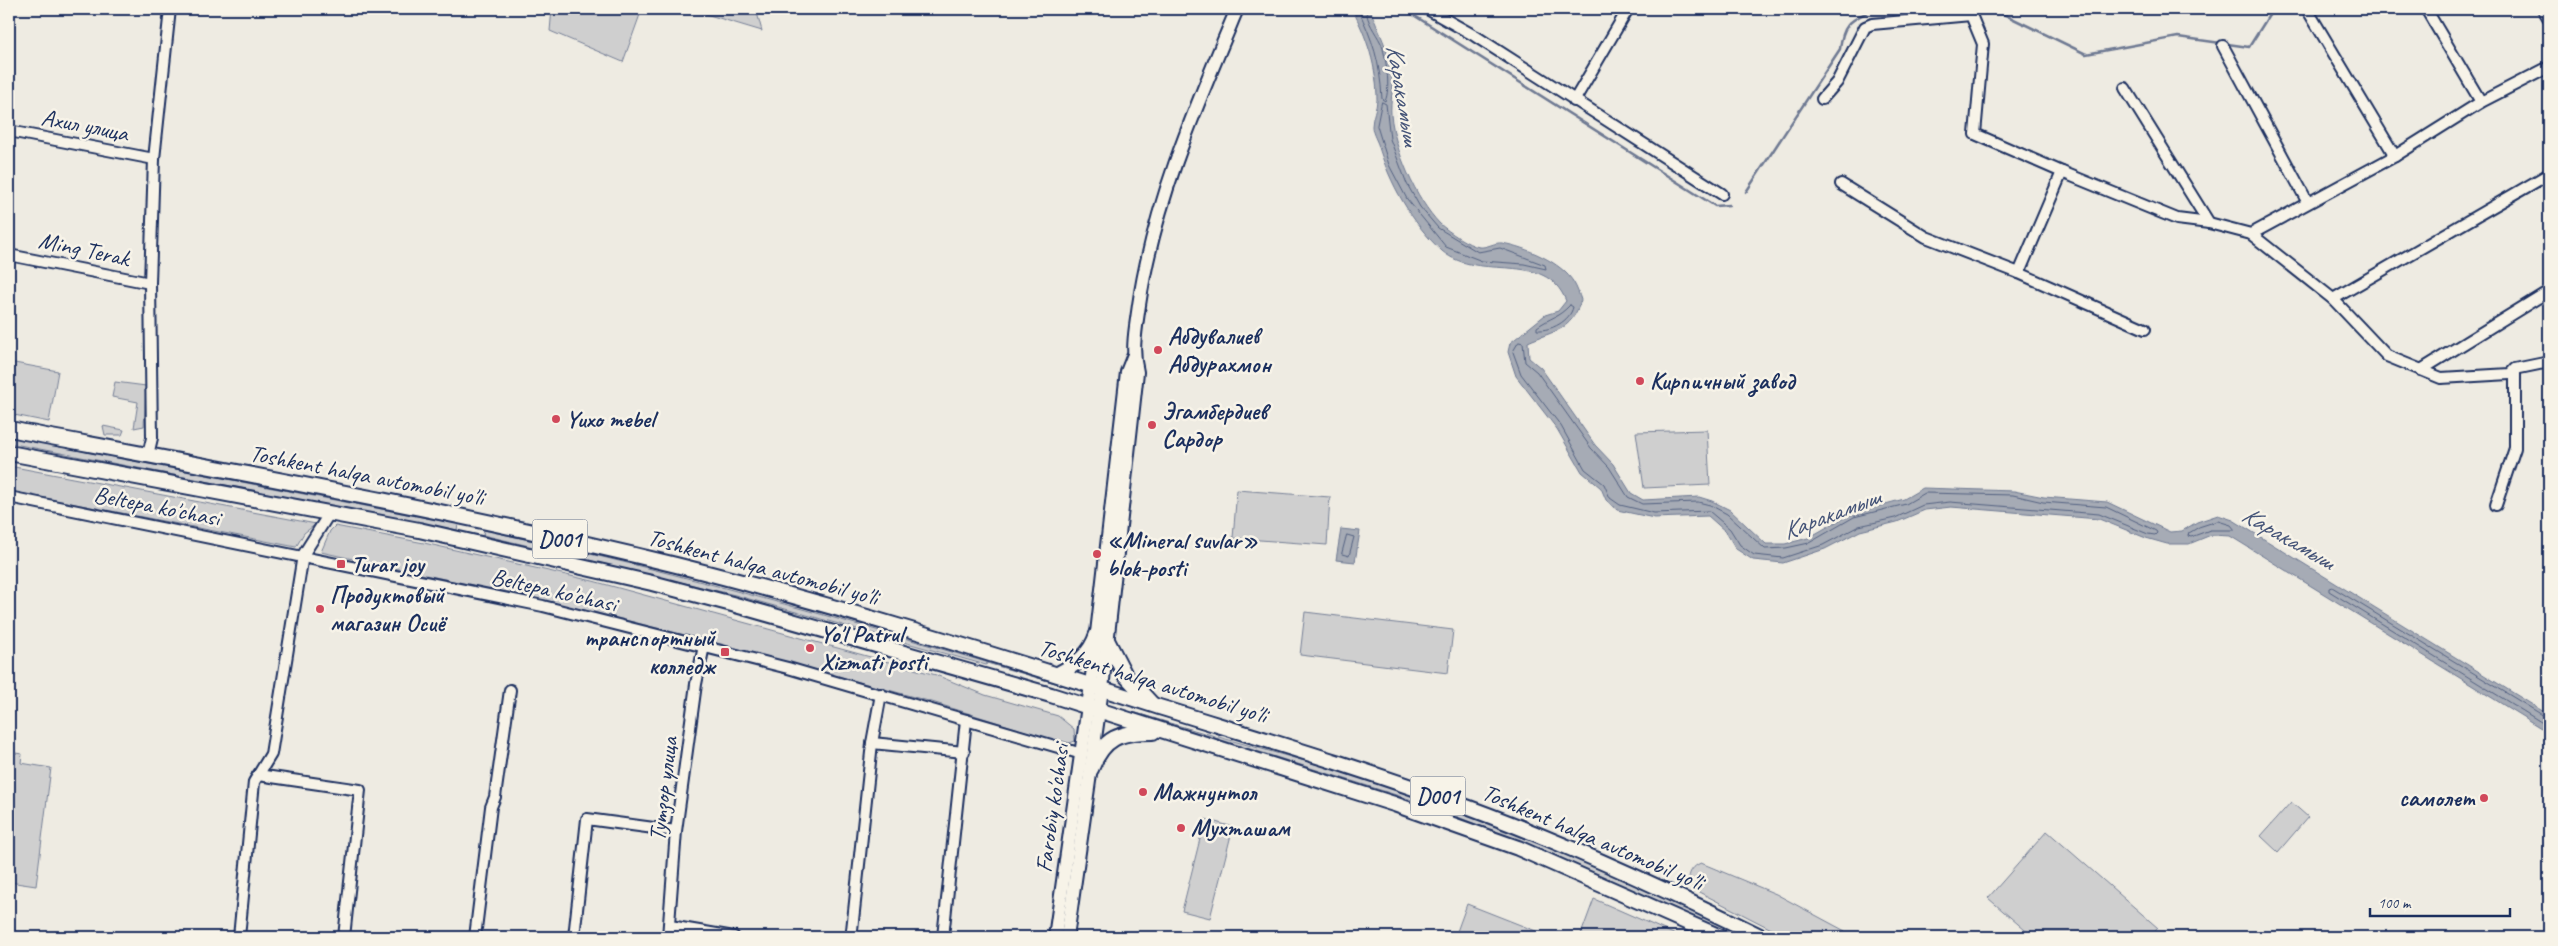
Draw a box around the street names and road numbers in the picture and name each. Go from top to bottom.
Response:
street label: Ахил улица [39,102,132,148]
street label: Ming Terak [36,225,134,274]
street label: Toshkent halqa avtomobil yo'li [248,438,489,513]
street label: Beltepa ko'chasi [91,479,225,533]
road number: D001 [532,520,588,558]
street label: Toshkent halqa avtomobil yo'li [644,522,884,613]
street label: Beltepa ko'chasi [488,561,622,620]
street label: Toshkent halqa avtomobil yo'li [1035,632,1273,731]
street label: Тутзор улица [642,734,684,843]
street label: Farobiy ko'chasi [1028,739,1076,874]
road number: D001 [1410,776,1466,816]
street label: Toshkent halqa avtomobil yo'li [1478,777,1711,898]

